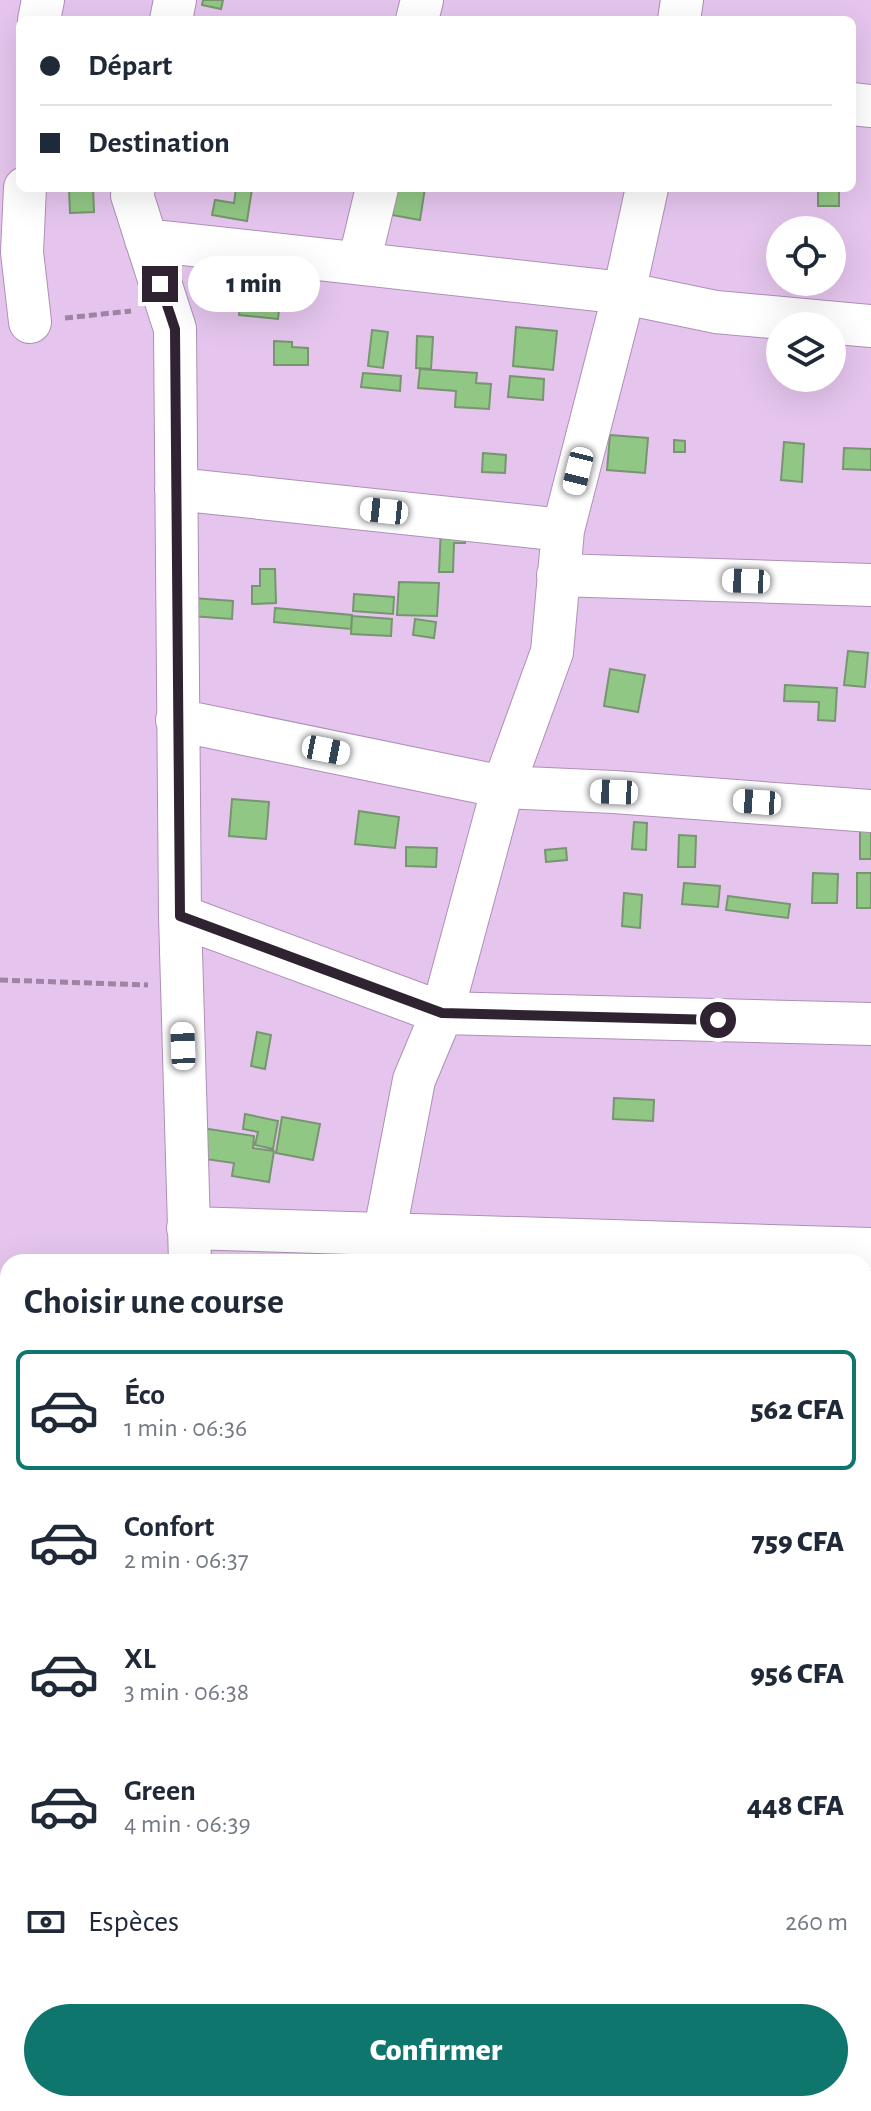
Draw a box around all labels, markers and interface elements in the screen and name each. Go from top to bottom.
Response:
text: Départ [88,51,172,81]
text: Destination [88,128,230,158]
map controls [766,216,846,392]
button: locate [766,216,846,296]
callout: 1 min [188,256,320,312]
route end [142,266,178,302]
text: 1 min [226,271,282,297]
button: layers [766,312,846,392]
car [561,445,595,497]
car [359,497,409,525]
car [722,568,770,594]
car [300,734,352,766]
car [590,779,638,805]
car [732,788,782,816]
route start [700,1002,736,1038]
car [170,1022,196,1070]
text: Choisir une course [24,1284,284,1320]
icon: car [28,1374,100,1446]
text: Éco [124,1380,165,1410]
text: 562 CFA [750,1395,844,1425]
text: 1 min · 06:36 [124,1415,247,1441]
icon: car [28,1506,100,1578]
text: Confort [124,1512,214,1542]
text: 759 CFA [752,1527,844,1557]
text: 2 min · 06:37 [124,1547,249,1573]
icon: car [28,1638,100,1710]
text: XL [124,1644,156,1674]
text: 956 CFA [750,1659,844,1689]
text: 3 min · 06:38 [124,1679,249,1705]
icon: car [28,1770,100,1842]
text: Green [124,1776,196,1806]
text: 448 CFA [747,1791,844,1821]
text: 4 min · 06:39 [124,1811,251,1837]
icon: cash [24,1900,68,1944]
text: Espèces [88,1907,179,1937]
text: 260 m [785,1909,848,1935]
button: Confirmer [24,2004,848,2096]

